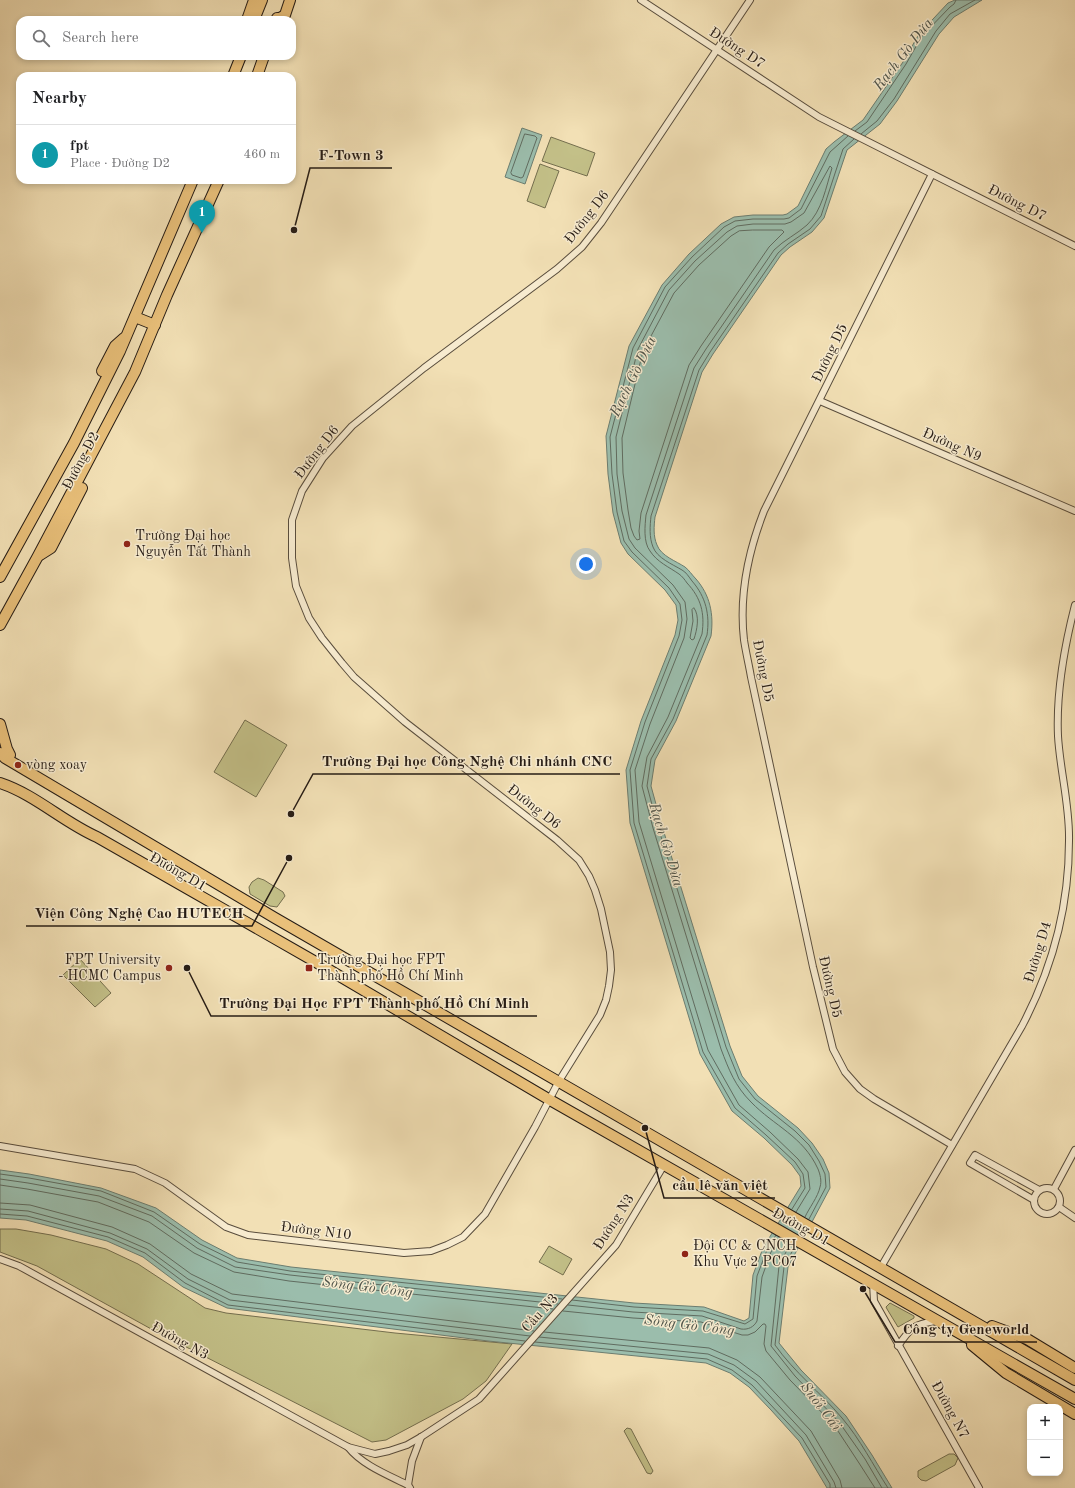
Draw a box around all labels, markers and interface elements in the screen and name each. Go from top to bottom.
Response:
search box [16,16,296,60]
water label: Rạch Gò Dừa [871,16,937,95]
street label: Đường D7 [707,25,767,71]
icon: search [30,27,52,49]
text: Search here [62,31,139,46]
text: Nearby [32,90,87,107]
text: fpt [70,139,89,154]
callout: F-Town 3 [310,141,392,168]
text: 1 [41,148,49,161]
text: 460 m [243,148,280,161]
text: F-Town 3 [318,149,384,164]
text: Place · Đường D2 [70,157,170,170]
street label: Đường D7 [986,182,1048,224]
street label: Đường D6 [562,188,612,246]
pin: 1 [189,200,215,233]
street label: Đường D5 [810,322,850,384]
water label: Rạch Gò Dừa [608,335,660,420]
street label: Đường D6 [292,423,342,481]
street label: Đường N9 [920,426,984,464]
street label: Đường D2 [60,430,102,492]
place label: Trường Đại học Nguyễn Tất Thành [135,529,251,559]
marker: Trường Đại học Nguyễn Tất Thành [122,539,132,549]
your location [576,554,596,574]
street label: Đường D5 [750,639,776,703]
callout: Trường Đại học Công Nghệ Chi nhánh CNC [313,747,620,774]
text: Trường Đại học Công Nghệ Chi nhánh CNC [322,755,612,770]
place label: vòng xoay [26,758,88,772]
marker: vòng xoay [13,760,23,770]
street label: Đường D6 [505,782,563,832]
water label: Rạch Gò Dừa [645,800,685,889]
street label: Đường D1 [147,850,209,894]
callout: Viện Công Nghệ Cao HUTECH [26,899,252,926]
text: Viện Công Nghệ Cao HUTECH [34,907,244,922]
street label: Đường D4 [1022,920,1054,984]
place label: FPT University - HCMC Campus [58,953,162,983]
place label: Trường Đại học FPT Thành phố Hồ Chí Minh [317,953,464,983]
street label: Đường D5 [816,955,844,1019]
marker: FPT University - HCMC Campus [164,963,174,973]
marker: Trường Đại học FPT Thành phố Hồ Chí Minh [304,963,314,973]
callout: Trường Đại Học FPT Thành phố Hồ Chí Minh [211,989,537,1016]
text: Trường Đại Học FPT Thành phố Hồ Chí Minh [219,995,529,1012]
callout: cầu lê văn việt [664,1171,775,1198]
text: cầu lê văn việt [672,1177,768,1194]
street label: Đường N3 [591,1192,637,1252]
street label: Đường D1 [770,1206,832,1248]
street label: Đường N10 [280,1220,352,1242]
place label: Đội CC & CNCH Khu Vực 2 PC07 [693,1239,797,1269]
marker: Đội CC & CNCH Khu Vực 2 PC07 [680,1249,690,1259]
water label: Sông Gò Công [321,1275,413,1301]
street label: Cầu N3 [518,1290,561,1335]
water label: Sông Gò Công [643,1313,735,1339]
callout: Công ty Geneworld [895,1315,1037,1342]
street label: Đường N3 [149,1320,211,1362]
text: Công ty Geneworld [903,1323,1029,1338]
street label: Đường N7 [929,1379,971,1441]
water label: Suối Cái [797,1380,843,1434]
map controls [1027,1404,1063,1476]
button: + [1027,1404,1063,1440]
button: − [1027,1440,1063,1476]

